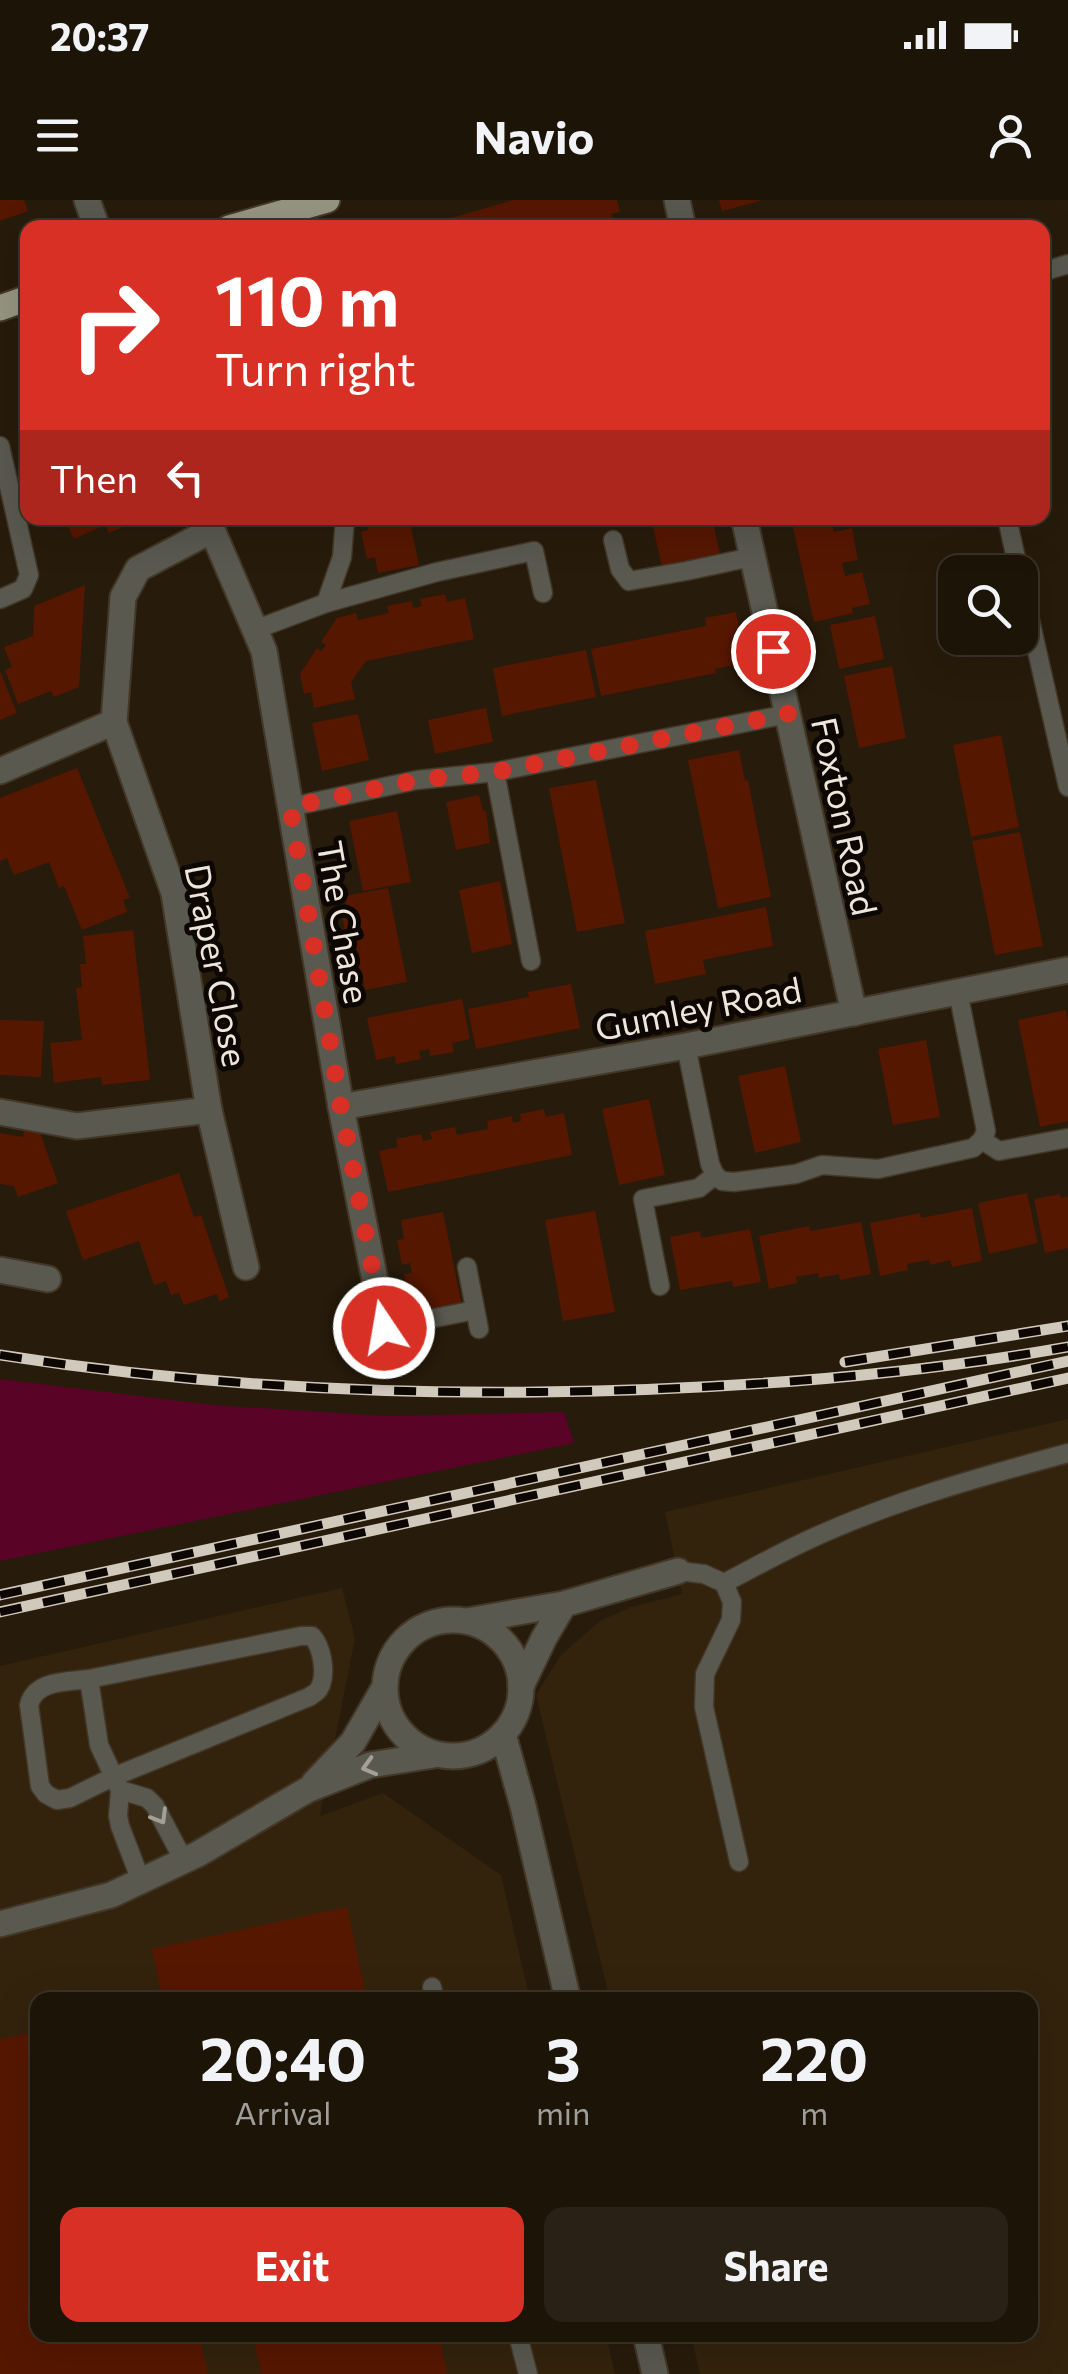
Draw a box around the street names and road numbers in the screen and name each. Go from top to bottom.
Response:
street label: Foxton Road [804,713,888,919]
street label: The Chase [310,837,380,1007]
street label: Draper Close [177,860,259,1070]
street label: Gumley Road [591,966,805,1048]

